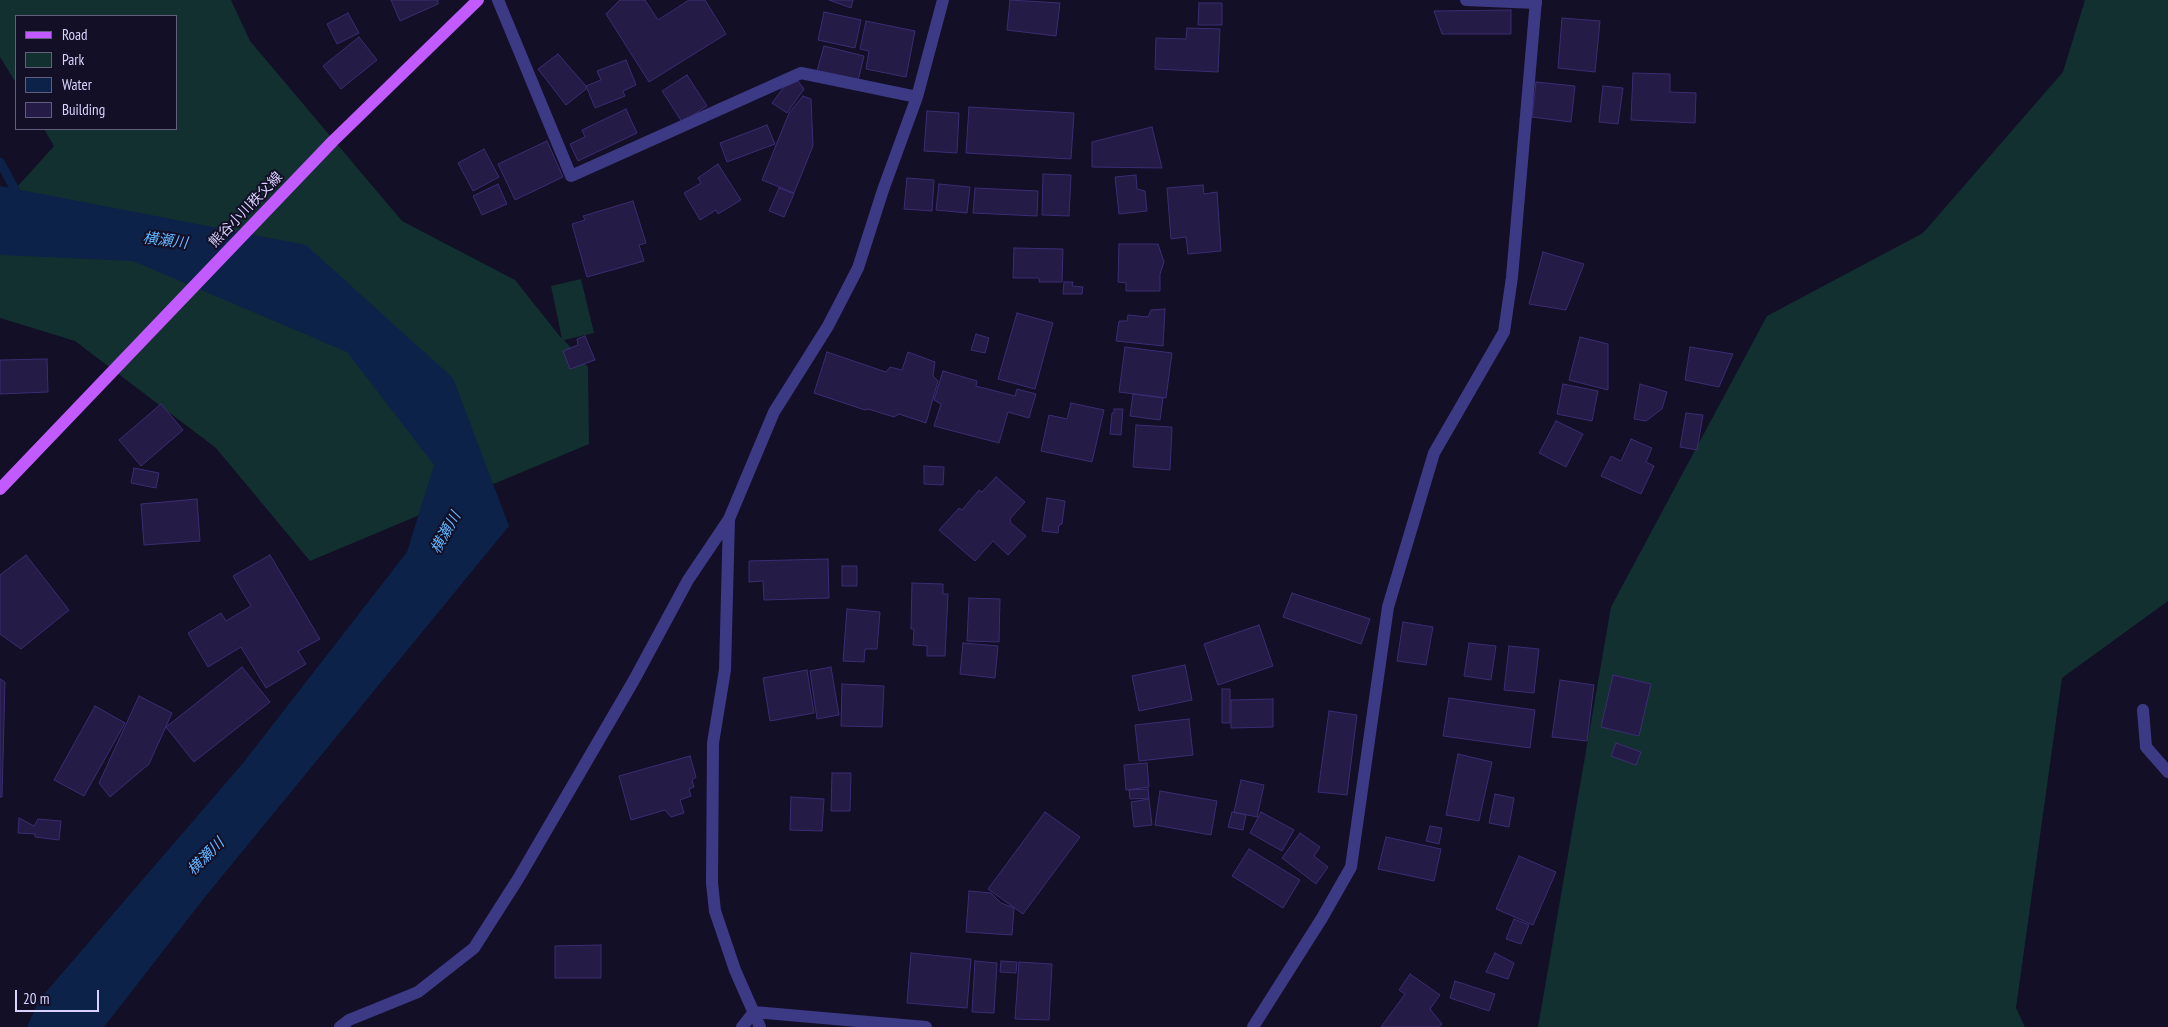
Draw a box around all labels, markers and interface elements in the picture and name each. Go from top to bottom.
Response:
legend [15,15,178,130]
text: Road [62,25,88,44]
text: Park [62,50,84,69]
text: Water [62,75,92,94]
text: Building [62,100,105,119]
street label: 熊谷小川秩父線 [206,169,286,251]
water label: 横瀬川 [142,229,188,253]
water label: 横瀬川 [427,509,465,557]
water label: 横瀬川 [184,835,228,879]
scale bar [18,980,101,1012]
text: 20 m [23,989,49,1008]

